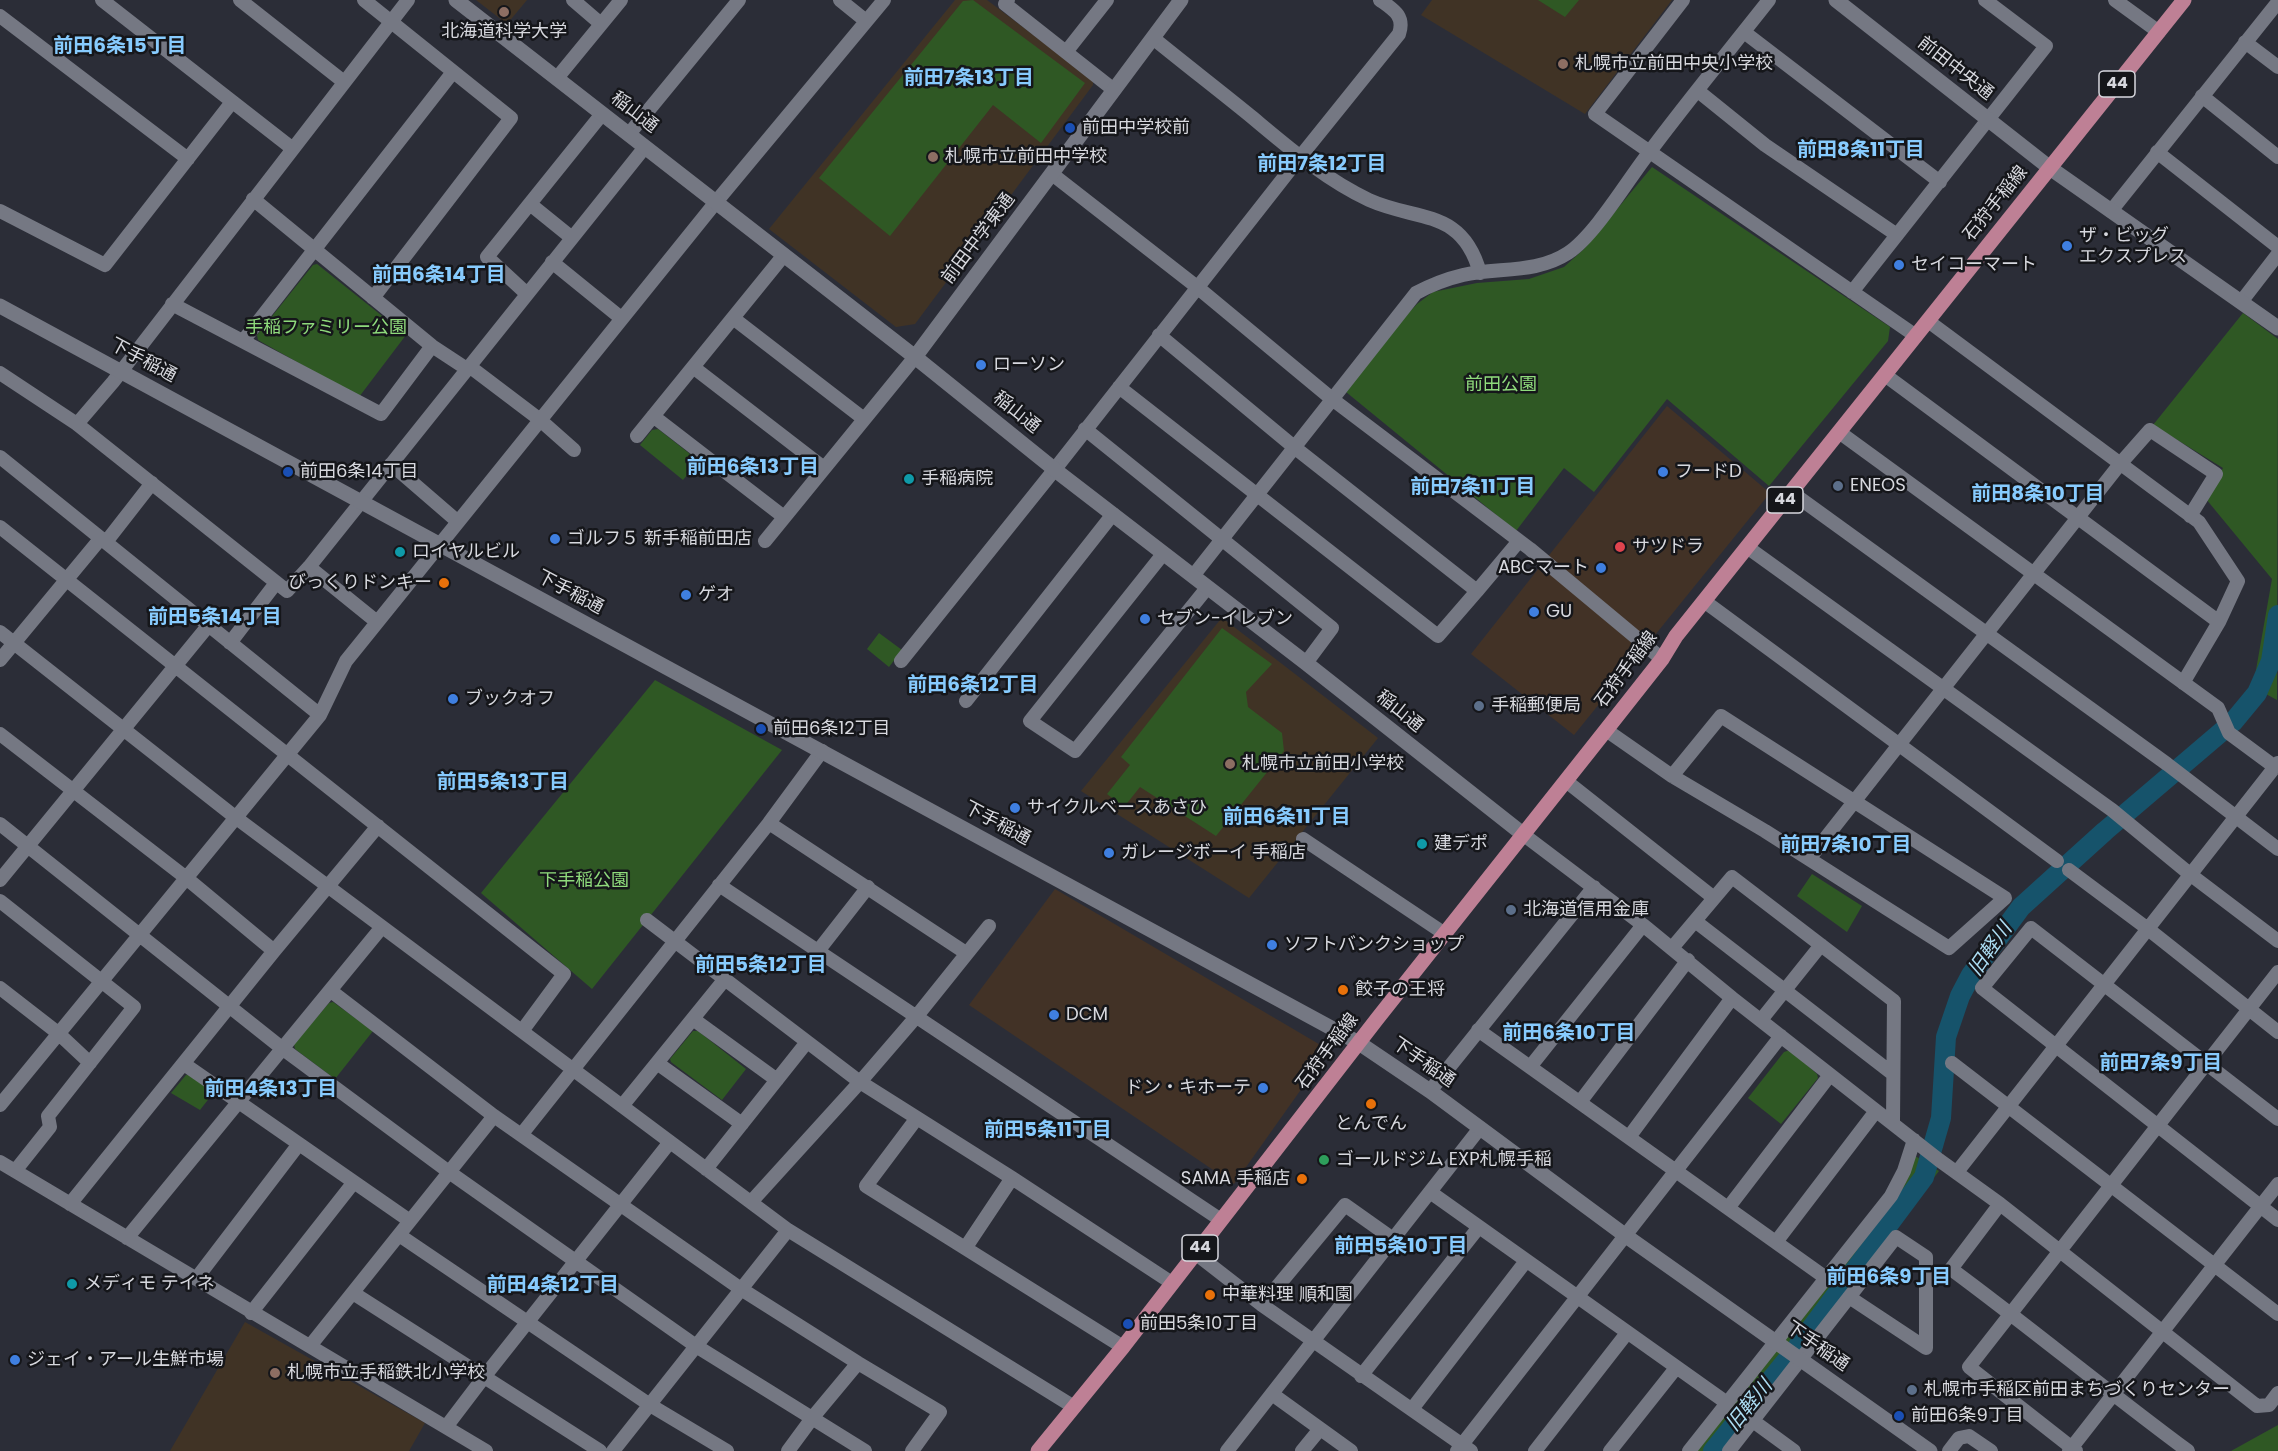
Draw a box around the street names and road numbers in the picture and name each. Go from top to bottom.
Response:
street label: 前田中央通 [1913,33,1997,105]
road number: 44 [2099,71,2135,97]
street label: 稲山通 [606,88,662,138]
street label: 石狩手稲線 [1959,162,2033,246]
street label: 前田中学東通 [938,189,1020,289]
street label: 下手稲通 [106,335,180,387]
street label: 稲山通 [988,388,1044,438]
road number: 44 [1767,487,1803,513]
street label: 下手稲通 [533,567,607,619]
street label: 石狩手稲線 [1591,628,1663,712]
street label: 稲山通 [1371,687,1427,737]
street label: 下手稲通 [960,798,1034,850]
street label: 石狩手稲線 [1292,1010,1364,1094]
street label: 下手稲通 [1387,1034,1459,1092]
road number: 44 [1182,1235,1218,1261]
street label: 下手稲通 [1781,1318,1853,1376]

